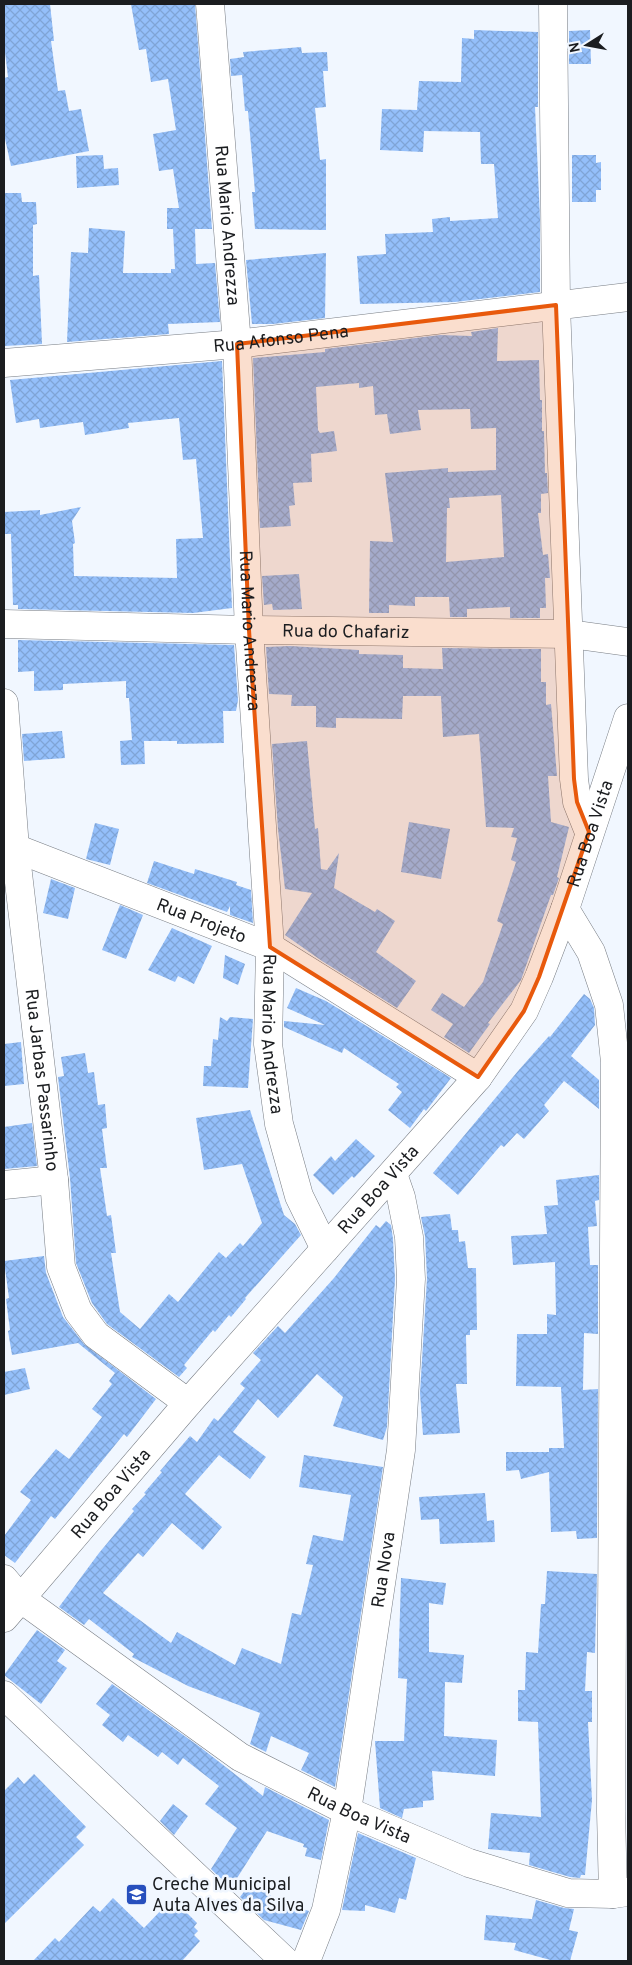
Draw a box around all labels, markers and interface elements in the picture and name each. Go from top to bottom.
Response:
north arrow [562,20,612,70]
text: N [566,41,585,54]
street label: Rua Mario Andrezza [208,144,244,307]
street label: Rua Afonso Pena [212,321,350,359]
street label: Rua Mario Andrezza [233,550,264,712]
street label: Rua do Chafariz [282,620,410,645]
street label: Rua Boa Vista [563,778,620,891]
street label: Rua Projeto [153,894,249,950]
street label: Rua Mario Andrezza [254,953,287,1116]
street label: Rua Jarbas Passarinho [19,988,63,1173]
street label: Rua Boa Vista [334,1141,425,1240]
street label: Rua Boa Vista [67,1444,157,1544]
street label: Rua Nova [368,1530,402,1610]
street label: Rua Boa Vista [303,1783,414,1850]
place label: Creche Municipal Auta Alves da Silva [152,1874,304,1918]
school or university icon: Creche Municipal Auta Alves da Silva [124,1882,148,1906]

